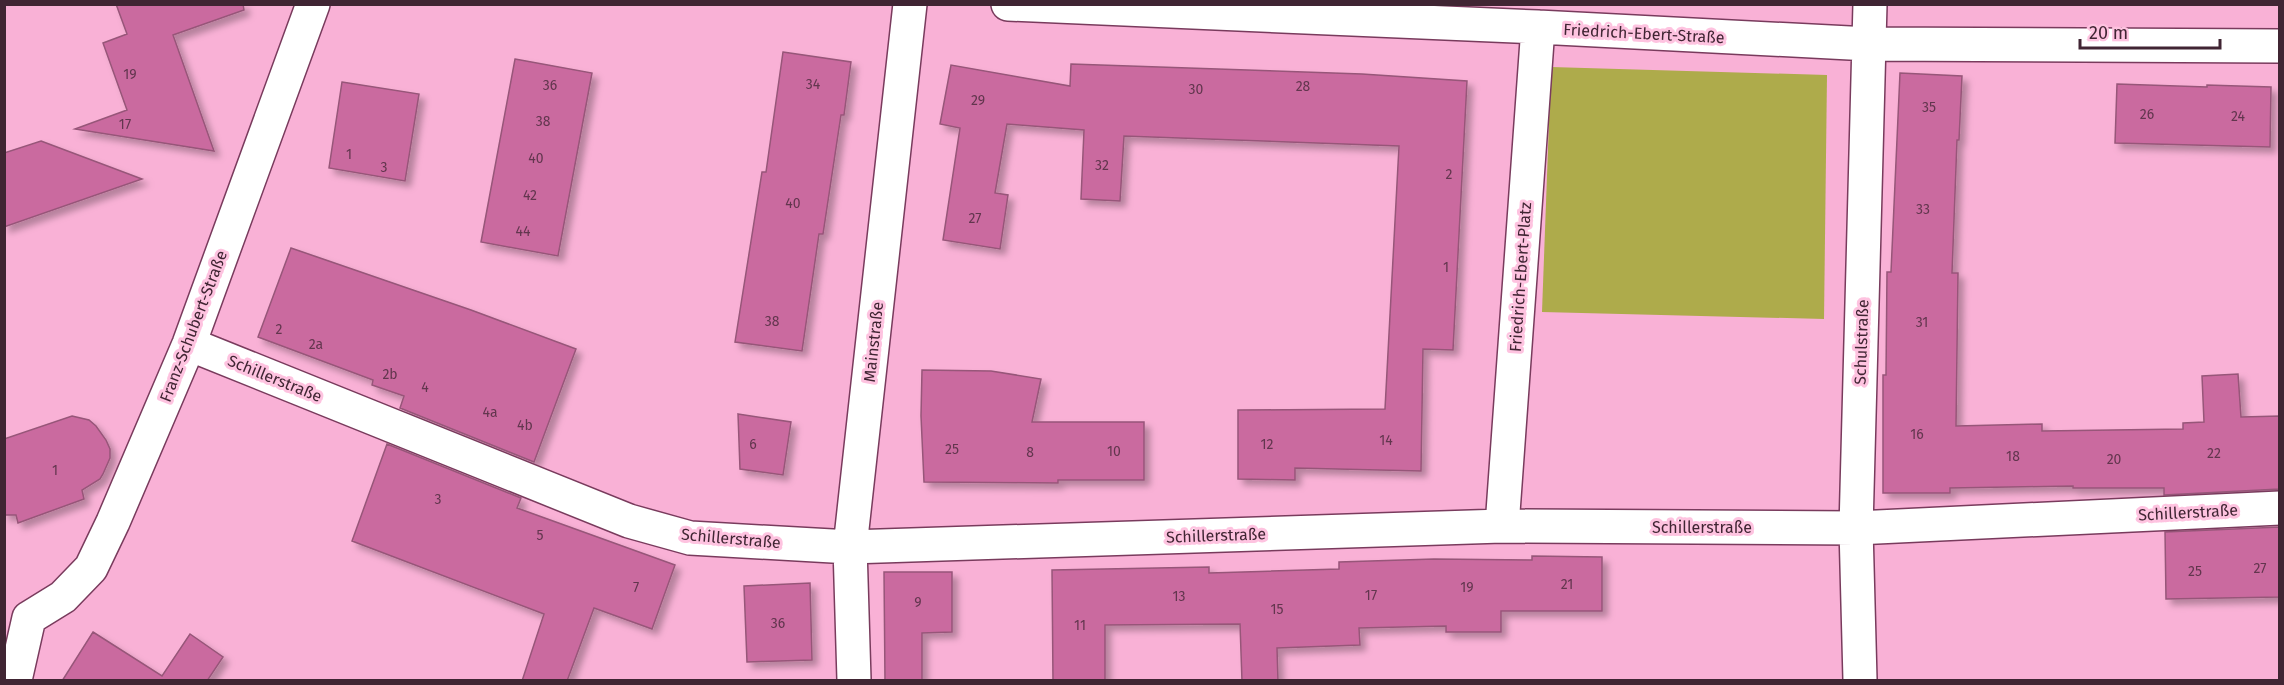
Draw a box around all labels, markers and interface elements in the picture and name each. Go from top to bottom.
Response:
scale bar [2080,12,2220,50]
street label: Friedrich-Ebert-Straße [1563,20,1725,47]
text: 20 m [2089,22,2128,44]
house number: 19 [123,66,137,83]
house number: 34 [806,76,821,93]
house number: 36 [543,77,557,94]
house number: 28 [1296,78,1311,95]
house number: 30 [1189,81,1204,98]
house number: 29 [971,92,985,109]
house number: 35 [1922,99,1936,116]
house number: 26 [2140,106,2154,123]
house number: 24 [2231,108,2246,125]
house number: 38 [536,113,551,130]
house number: 17 [119,116,131,133]
house number: 1 [346,146,352,163]
house number: 40 [528,150,544,167]
house number: 32 [1095,157,1109,174]
house number: 3 [381,159,388,176]
house number: 2 [1446,166,1453,183]
house number: 42 [523,187,537,204]
house number: 40 [785,195,801,212]
street label: Friedrich-Ebert-Platz [1506,201,1535,353]
house number: 33 [1916,201,1930,218]
house number: 27 [968,210,982,227]
house number: 44 [516,223,531,240]
street label: Franz-Schubert-Straße [156,248,231,405]
house number: 1 [1443,259,1449,276]
street label: Schulstraße [1851,299,1872,385]
street label: Mainstraße [860,301,887,383]
house number: 38 [765,313,780,330]
house number: 31 [1916,314,1928,331]
house number: 2 [276,321,283,338]
house number: 2a [309,336,323,353]
street label: Schillerstraße [225,351,325,406]
house number: 2b [382,366,398,383]
house number: 4 [421,379,429,396]
house number: 4a [482,404,498,421]
house number: 4b [517,417,533,434]
house number: 16 [1910,426,1924,443]
house number: 14 [1379,432,1393,449]
house number: 6 [749,436,757,453]
house number: 12 [1261,436,1274,453]
house number: 25 [945,441,959,458]
house number: 10 [1107,443,1121,460]
house number: 8 [1026,444,1034,461]
house number: 22 [2207,445,2221,462]
house number: 18 [2006,448,2020,465]
house number: 20 [2107,451,2122,468]
house number: 1 [52,462,58,479]
house number: 3 [435,491,442,508]
street label: Schillerstraße [2138,500,2238,525]
street label: Schillerstraße [1652,518,1752,537]
street label: Schillerstraße [1166,524,1266,547]
street label: Schillerstraße [680,525,782,552]
house number: 5 [536,527,544,544]
house number: 27 [2253,560,2267,577]
house number: 25 [2188,563,2202,580]
house number: 21 [1561,576,1573,593]
house number: 7 [633,579,639,596]
house number: 19 [1460,579,1474,596]
house number: 17 [1365,587,1377,604]
house number: 13 [1172,588,1186,605]
house number: 9 [914,594,922,611]
house number: 15 [1270,601,1284,618]
house number: 36 [771,615,785,632]
house number: 11 [1074,617,1086,634]

